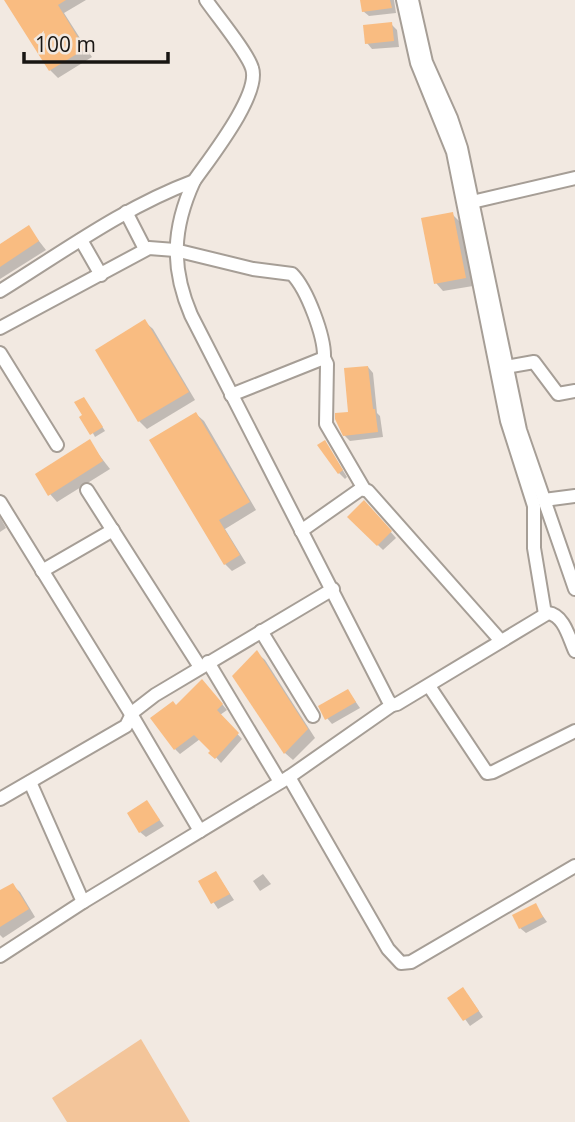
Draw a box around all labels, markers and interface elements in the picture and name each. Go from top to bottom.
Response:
scale bar [24,21,168,65]
text: 100 m [35,30,96,58]

